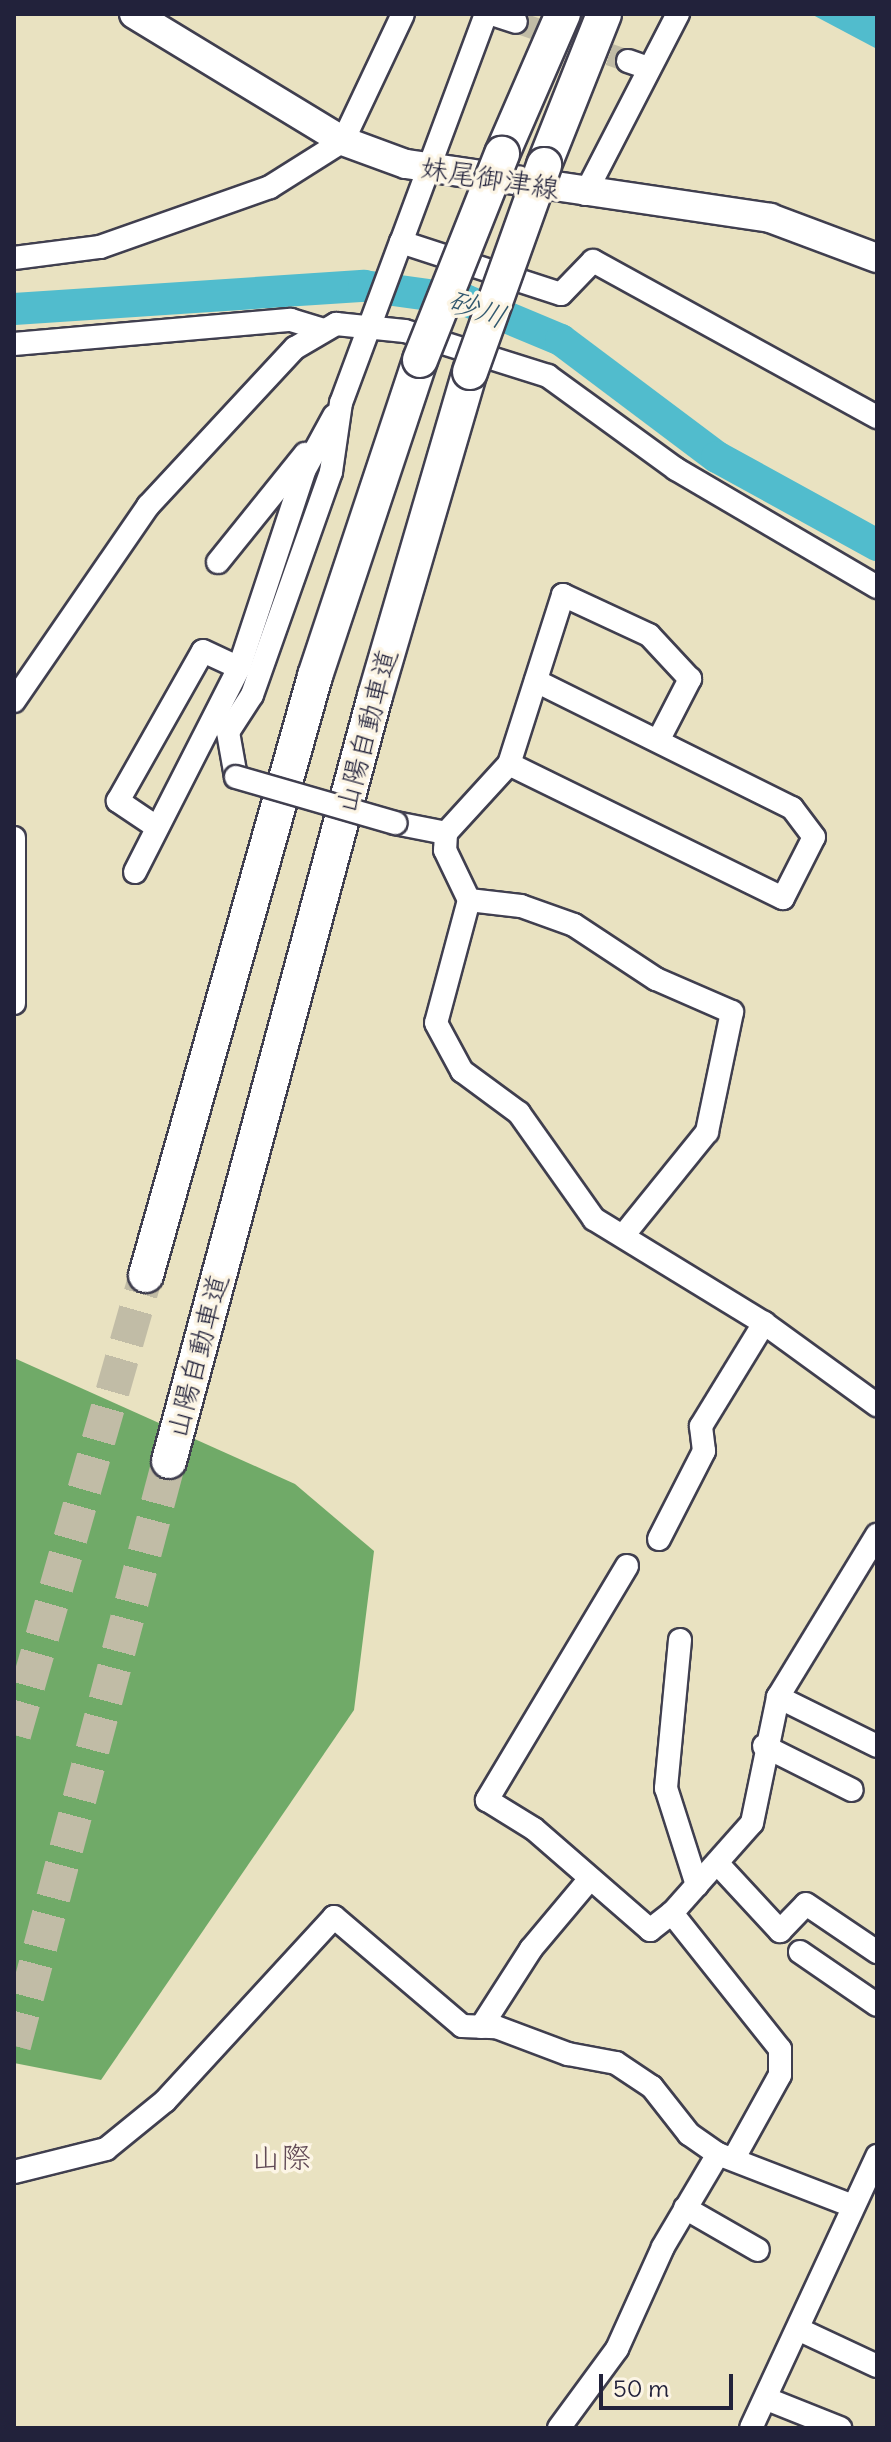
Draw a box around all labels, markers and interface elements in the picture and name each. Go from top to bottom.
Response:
street label: 妹尾御津線 [418,150,562,206]
water label: 砂川 [443,281,511,335]
street label: 山陽自動車道 [328,646,404,816]
street label: 山陽自動車道 [159,1271,235,1441]
district label: 山際 [251,2139,311,2175]
scale bar [603,2358,737,2408]
text: 50 m [613,2373,669,2403]

